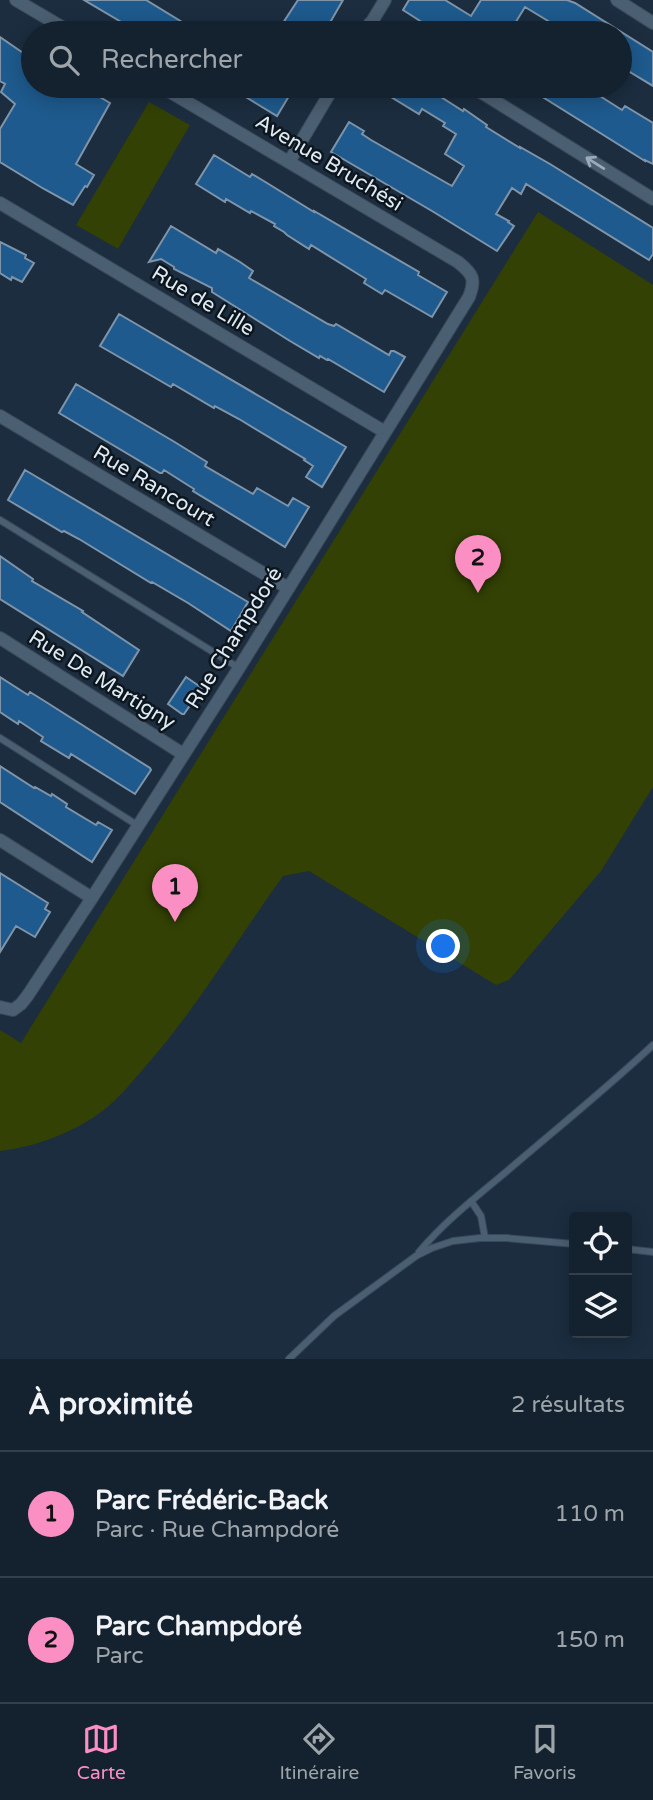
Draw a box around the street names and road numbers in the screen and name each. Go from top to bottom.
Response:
street label: Avenue Bruchési [251,109,407,217]
street label: Rue de Lille [147,261,259,341]
street label: Rue Rancourt [89,440,219,532]
street label: Rue Champdoré [180,562,288,714]
street label: Rue De Martigny [24,625,180,735]

